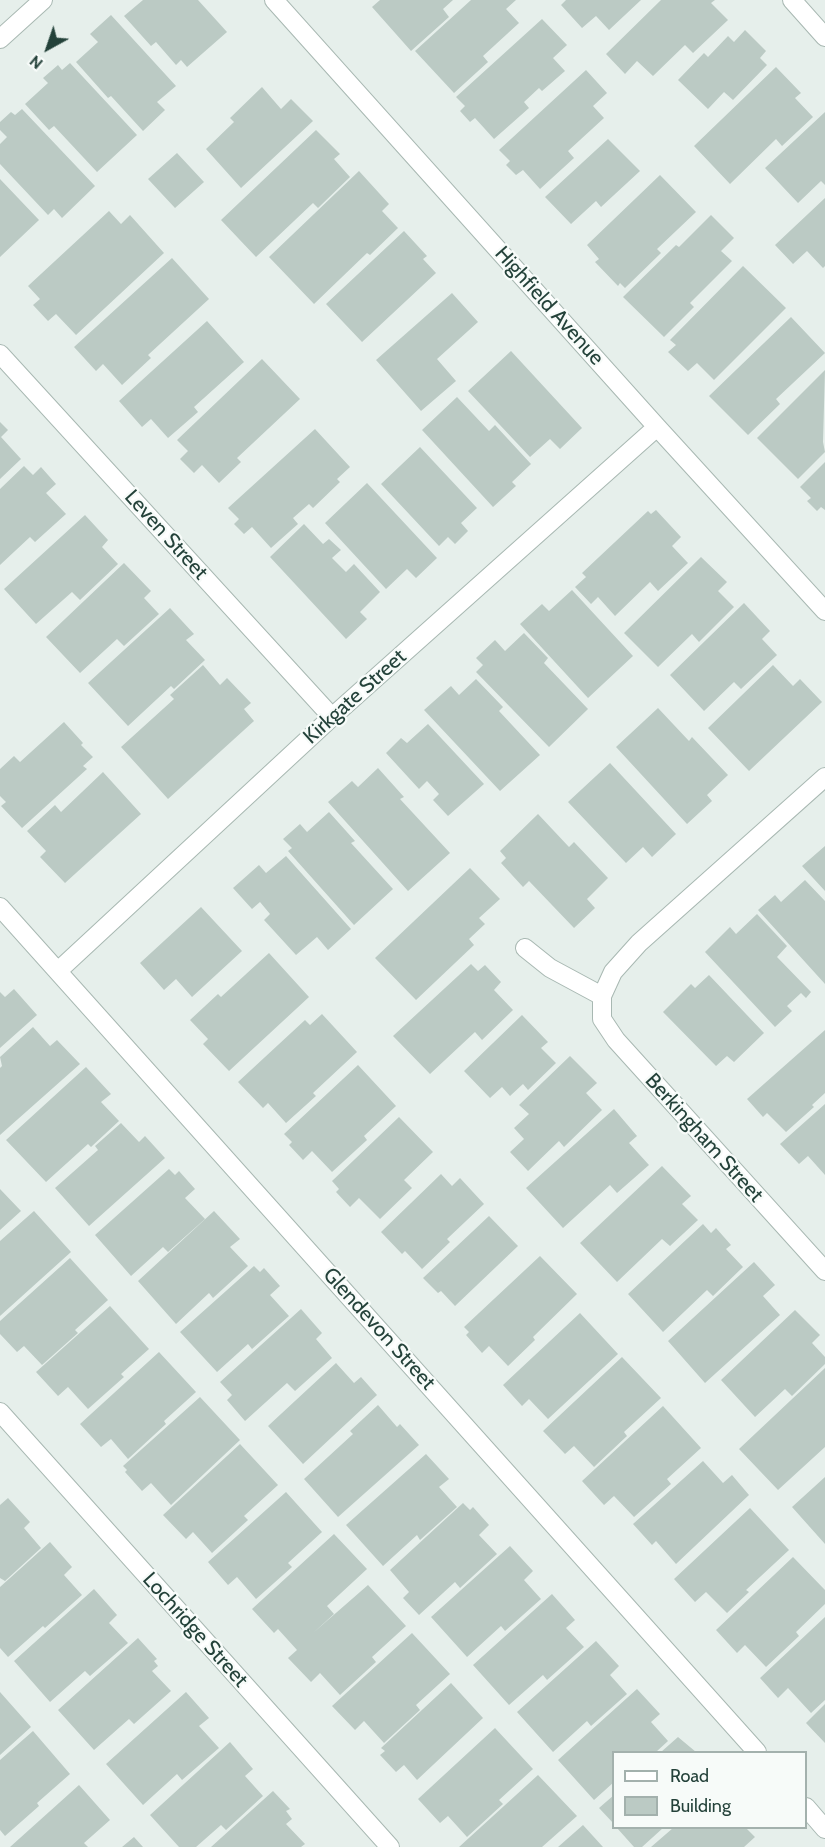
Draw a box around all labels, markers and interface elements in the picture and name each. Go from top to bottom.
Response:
north arrow [18,18,78,78]
text: N [26,51,47,73]
street label: Highfield Avenue [489,242,609,370]
street label: Leven Street [119,485,213,585]
street label: Kirkgate Street [299,644,411,750]
street label: Berkingham Street [640,1068,768,1208]
street label: Glendevon Street [318,1263,440,1395]
street label: Lochridge Street [137,1568,253,1692]
legend [612,1751,807,1829]
text: Road [670,1765,709,1787]
text: Building [670,1795,731,1817]

